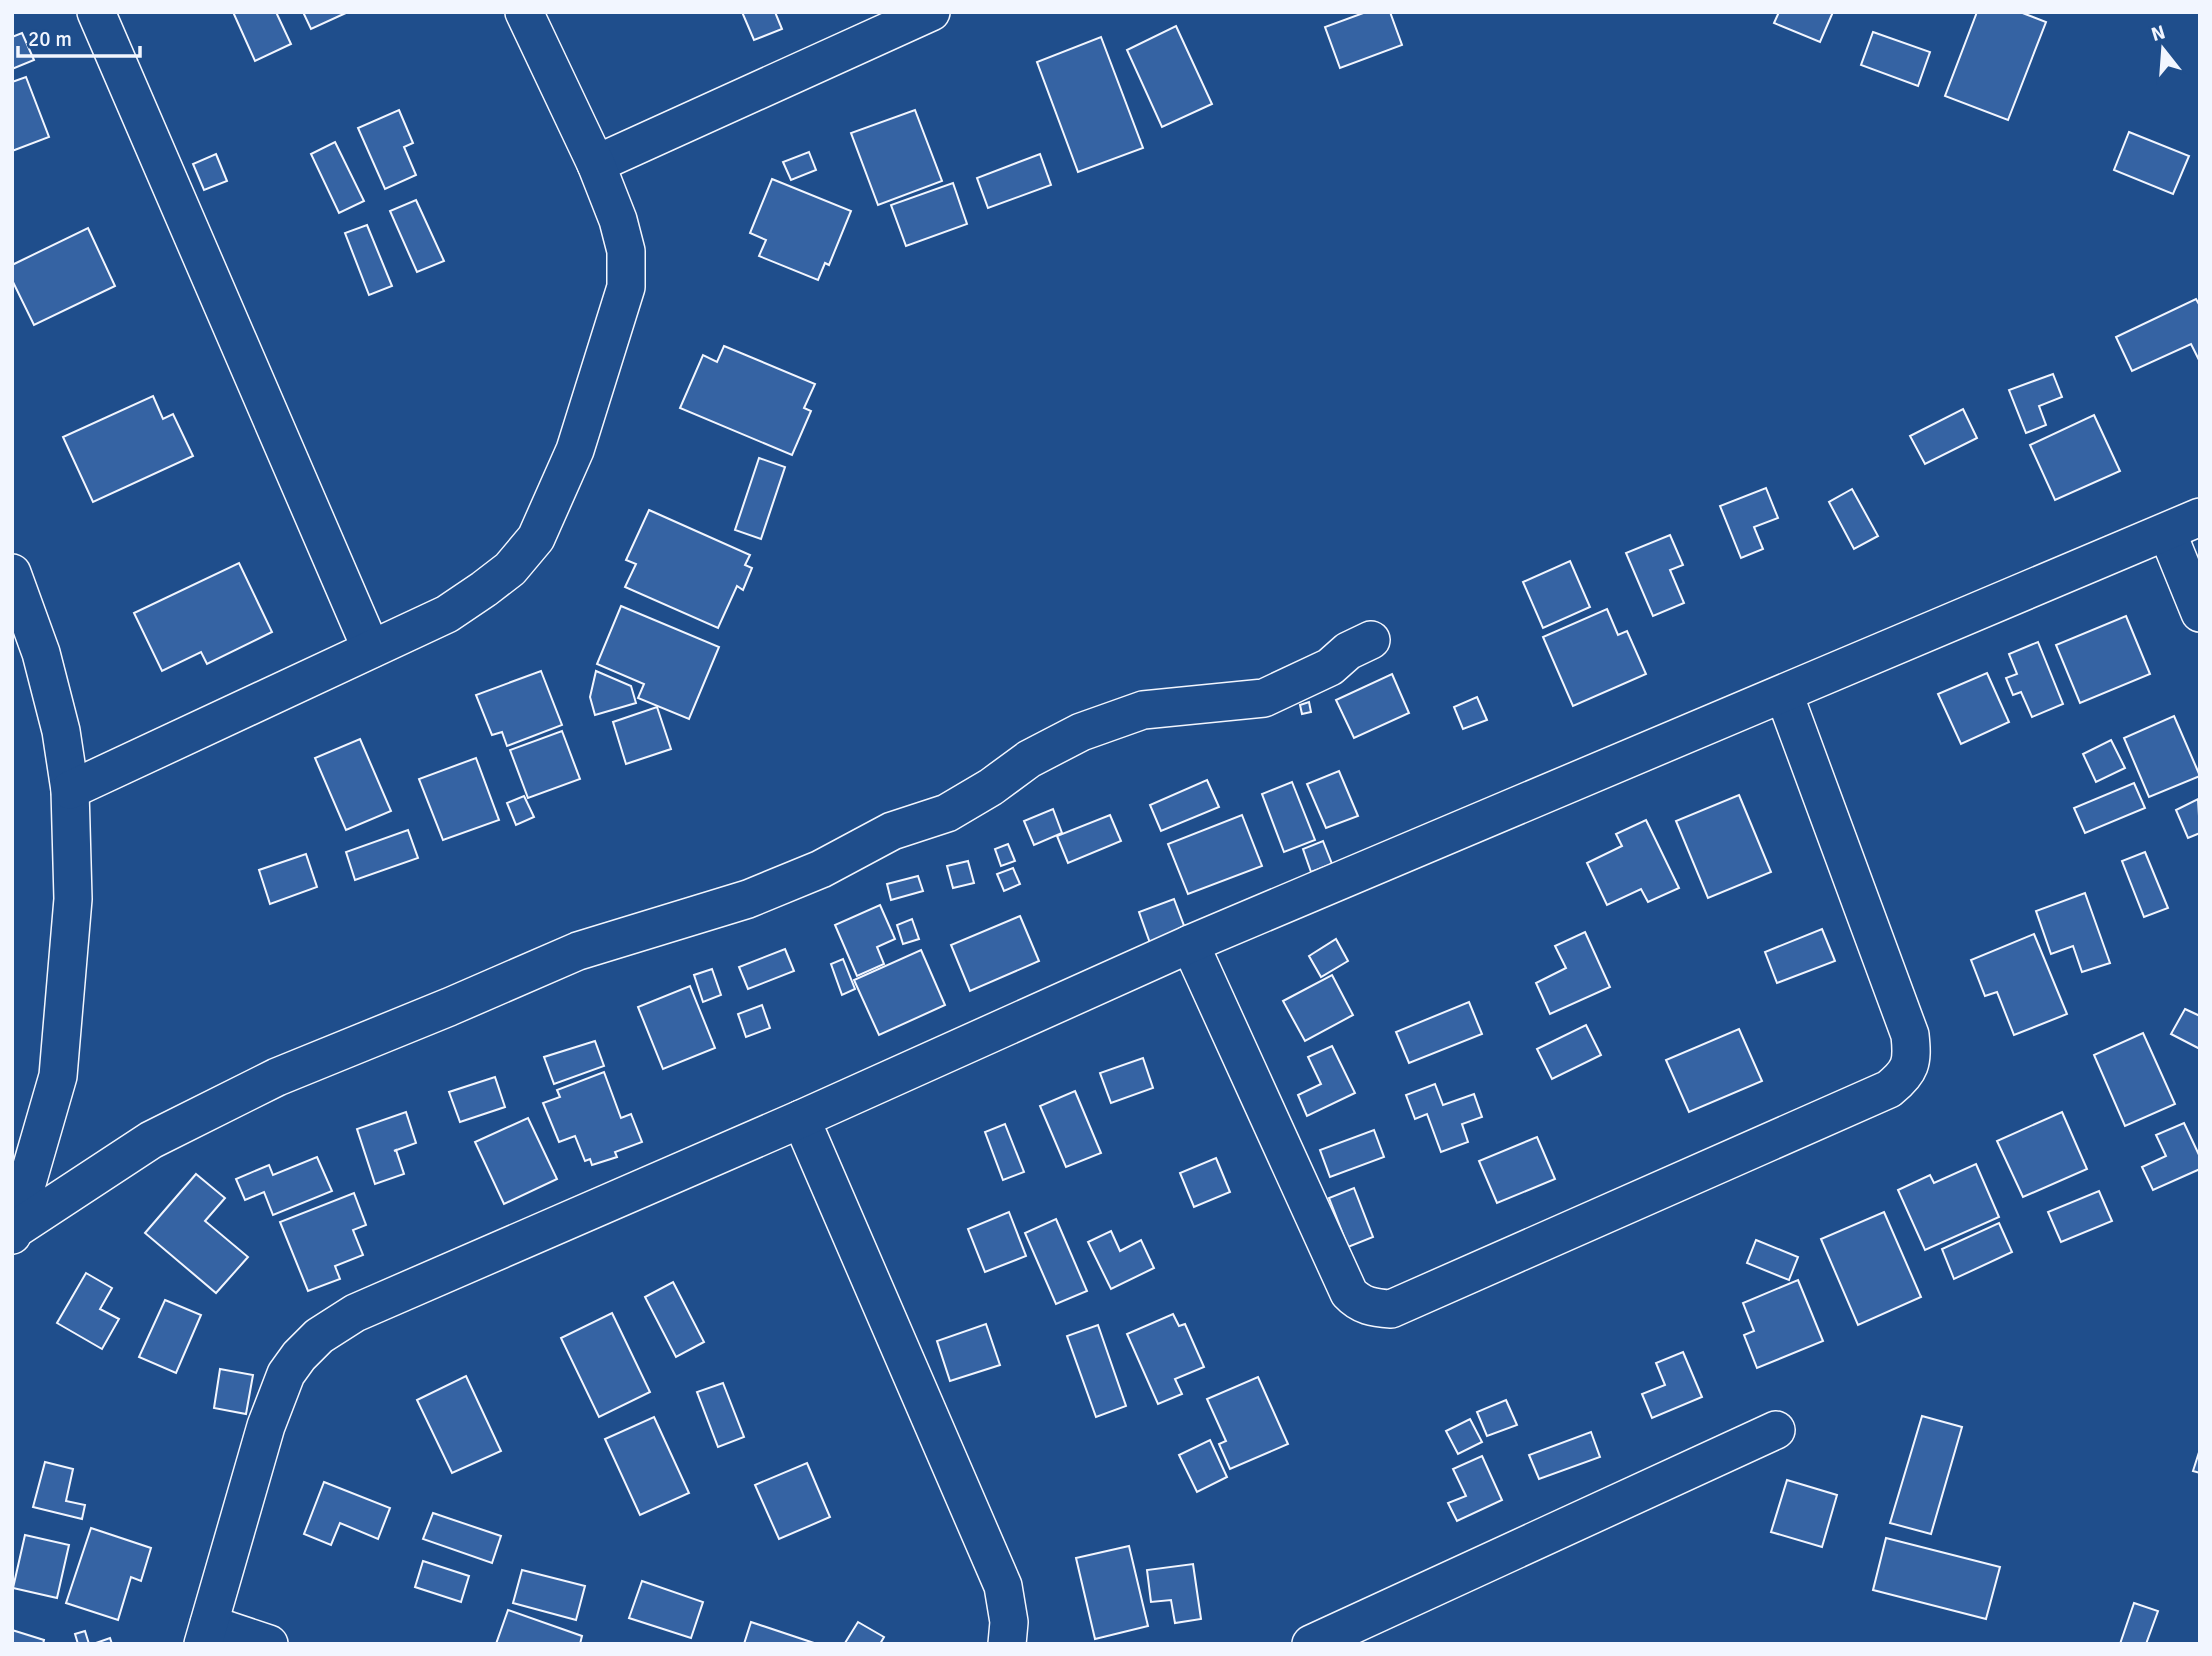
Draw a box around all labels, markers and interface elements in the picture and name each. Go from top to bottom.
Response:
scale bar [18,14,140,58]
north arrow [2128,14,2198,84]
text: N [2148,20,2168,47]
text: 20 m [28,26,72,52]

